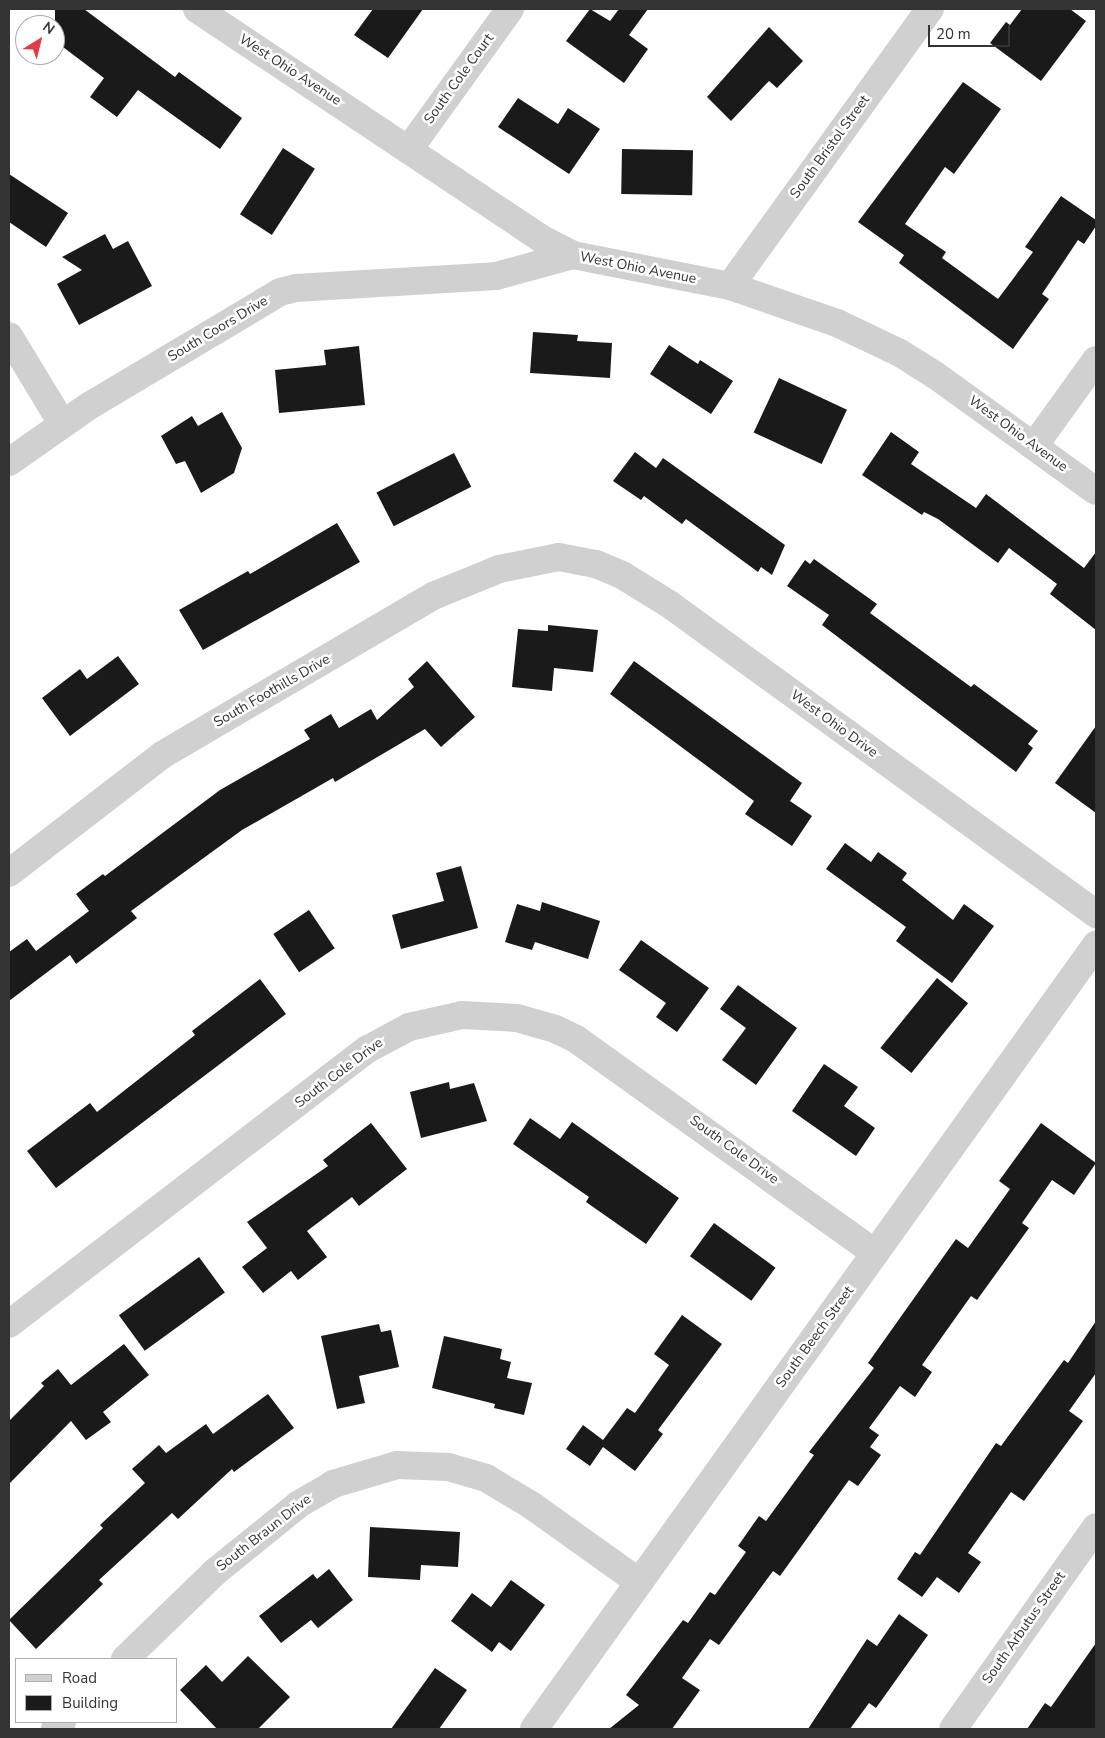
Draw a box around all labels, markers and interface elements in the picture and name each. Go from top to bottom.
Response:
north arrow [15,15,65,65]
scale bar [930,15,1012,47]
text: N [39,17,58,39]
text: 20 m [936,24,971,44]
street label: West Ohio Avenue [236,31,344,109]
street label: South Cole Court [421,31,497,127]
street label: South Bristol Street [787,92,873,202]
street label: West Ohio Avenue [578,248,698,288]
street label: South Coors Drive [165,293,271,365]
street label: West Ohio Avenue [965,392,1071,476]
street label: South Foothills Drive [211,651,333,731]
street label: West Ohio Drive [787,687,881,761]
street label: South Cole Drive [292,1034,386,1112]
street label: South Cole Drive [686,1112,782,1188]
street label: South Beech Street [773,1283,857,1391]
street label: South Braun Drive [213,1491,315,1575]
street label: South Arbutus Street [979,1569,1069,1687]
legend [15,1658,178,1723]
text: Road [62,1668,97,1688]
text: Building [62,1693,118,1713]

